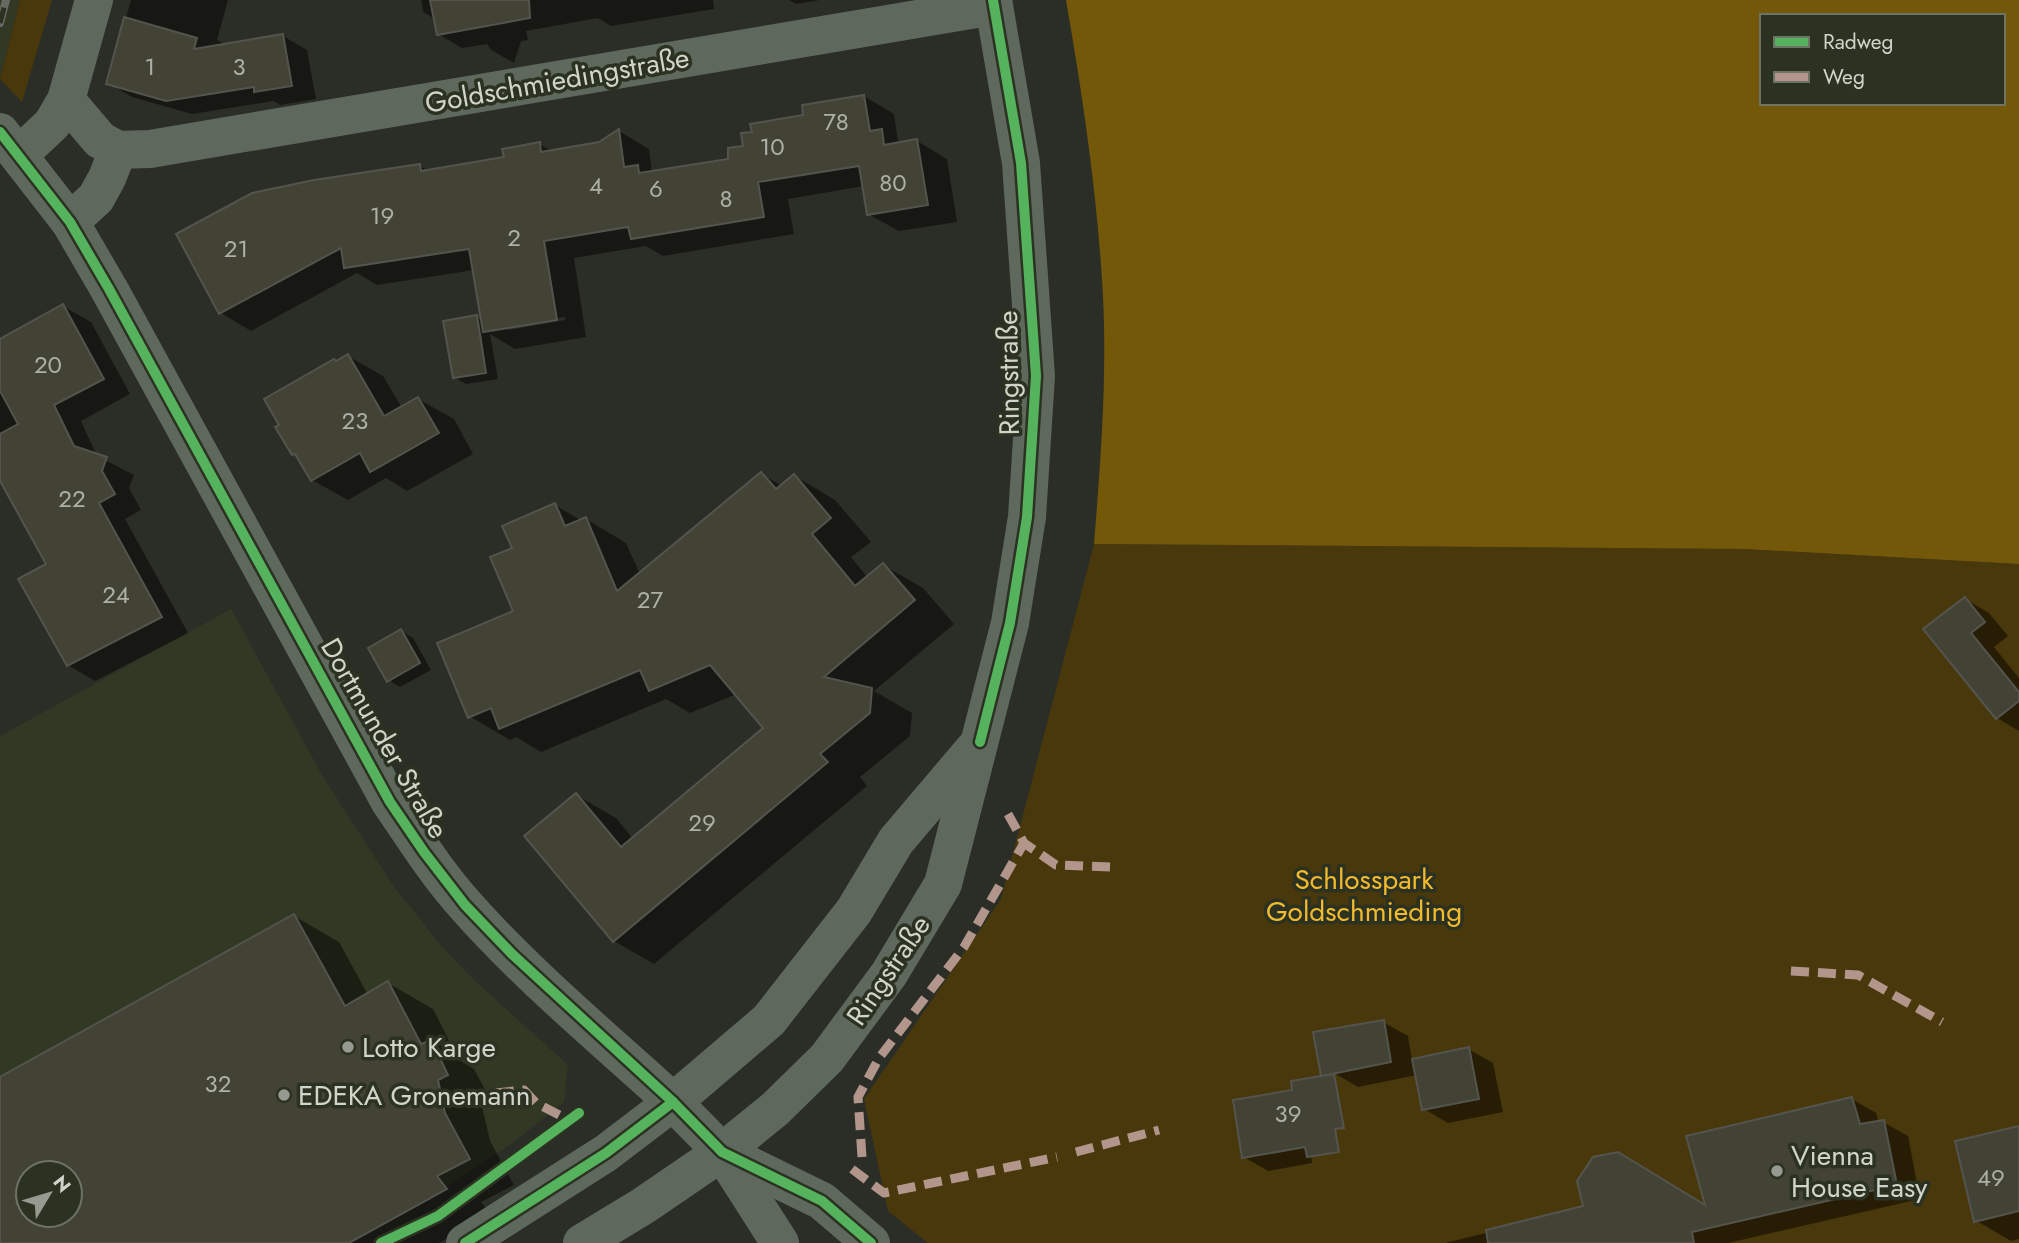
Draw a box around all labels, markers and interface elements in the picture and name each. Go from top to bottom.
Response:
legend [1760,14,2005,105]
text: Radweg [1823,27,1894,57]
street label: Goldschmiedingstraße [422,37,692,124]
house number: 1 [145,49,155,84]
house number: 3 [232,49,246,84]
text: Weg [1823,62,1865,92]
house number: 78 [823,104,849,139]
house number: 10 [759,129,785,164]
house number: 80 [879,165,907,200]
house number: 4 [589,168,603,203]
house number: 6 [649,171,663,206]
house number: 8 [719,181,733,216]
house number: 19 [370,198,394,233]
house number: 2 [507,220,521,255]
house number: 21 [224,231,248,266]
street label: Ringstraße [987,310,1030,436]
house number: 20 [34,347,62,382]
house number: 23 [342,403,368,438]
house number: 22 [58,481,86,516]
house number: 24 [102,577,130,612]
house number: 27 [637,582,664,617]
street label: Dortmunder Straße [310,630,459,846]
house number: 29 [688,805,716,840]
park label: Schlosspark Goldschmieding [1266,859,1462,932]
street label: Ringstraße [836,907,940,1034]
place label: Lotto Karge [362,1027,496,1068]
marker: Lotto Karge [340,1039,356,1055]
house number: 32 [205,1066,231,1101]
place label: EDEKA Gronemann [298,1075,531,1116]
marker: EDEKA Gronemann [276,1087,292,1103]
house number: 39 [1275,1096,1301,1131]
place label: Vienna House Easy [1791,1135,1928,1208]
north arrow [14,1159,84,1229]
house number: 49 [1977,1160,2005,1195]
marker: Vienna House Easy [1769,1163,1785,1179]
text: N [47,1170,77,1198]

